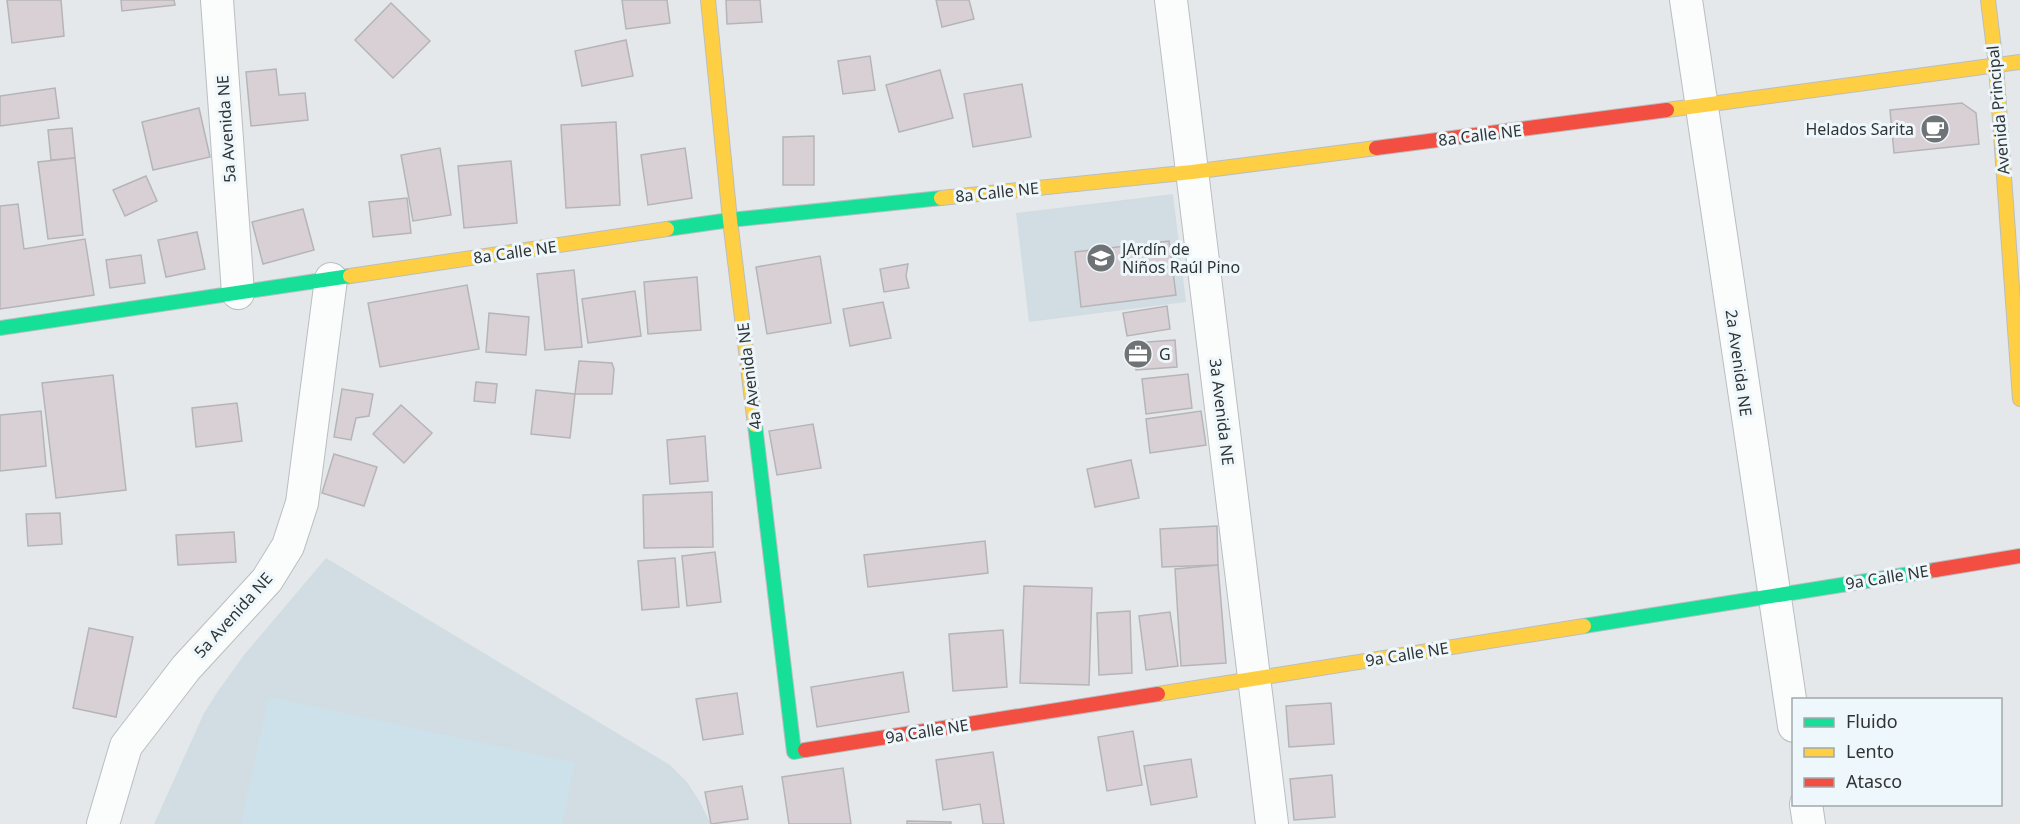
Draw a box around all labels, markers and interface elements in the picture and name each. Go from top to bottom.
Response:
street label: Avenida Principal [1981,45,2015,175]
street label: 5a Avenida NE [211,75,241,183]
cafe icon: Helados Sarita [1919,113,1951,145]
place label: Helados Sarita [1805,118,1914,140]
street label: 8a Calle NE [1437,119,1523,151]
street label: 8a Calle NE [954,177,1040,207]
street label: 8a Calle NE [472,235,558,269]
place label: JArdín de Niños Raúl Pino [1120,238,1240,278]
school or university icon: JArdín de Niños Raúl Pino [1085,242,1117,274]
street label: 2a Avenida NE [1721,308,1757,418]
street label: 4a Avenida NE [732,321,766,431]
office icon: G [1122,338,1154,370]
place label: G [1159,343,1171,365]
street label: 3a Avenida NE [1205,357,1239,467]
street label: 9a Calle NE [1844,560,1930,594]
street label: 5a Avenida NE [189,568,277,662]
street label: 9a Calle NE [1364,637,1450,671]
legend [1792,698,2002,806]
text: Fluido [1846,709,1898,733]
street label: 9a Calle NE [884,714,970,748]
text: Lento [1846,739,1894,763]
text: Atasco [1846,769,1902,793]

